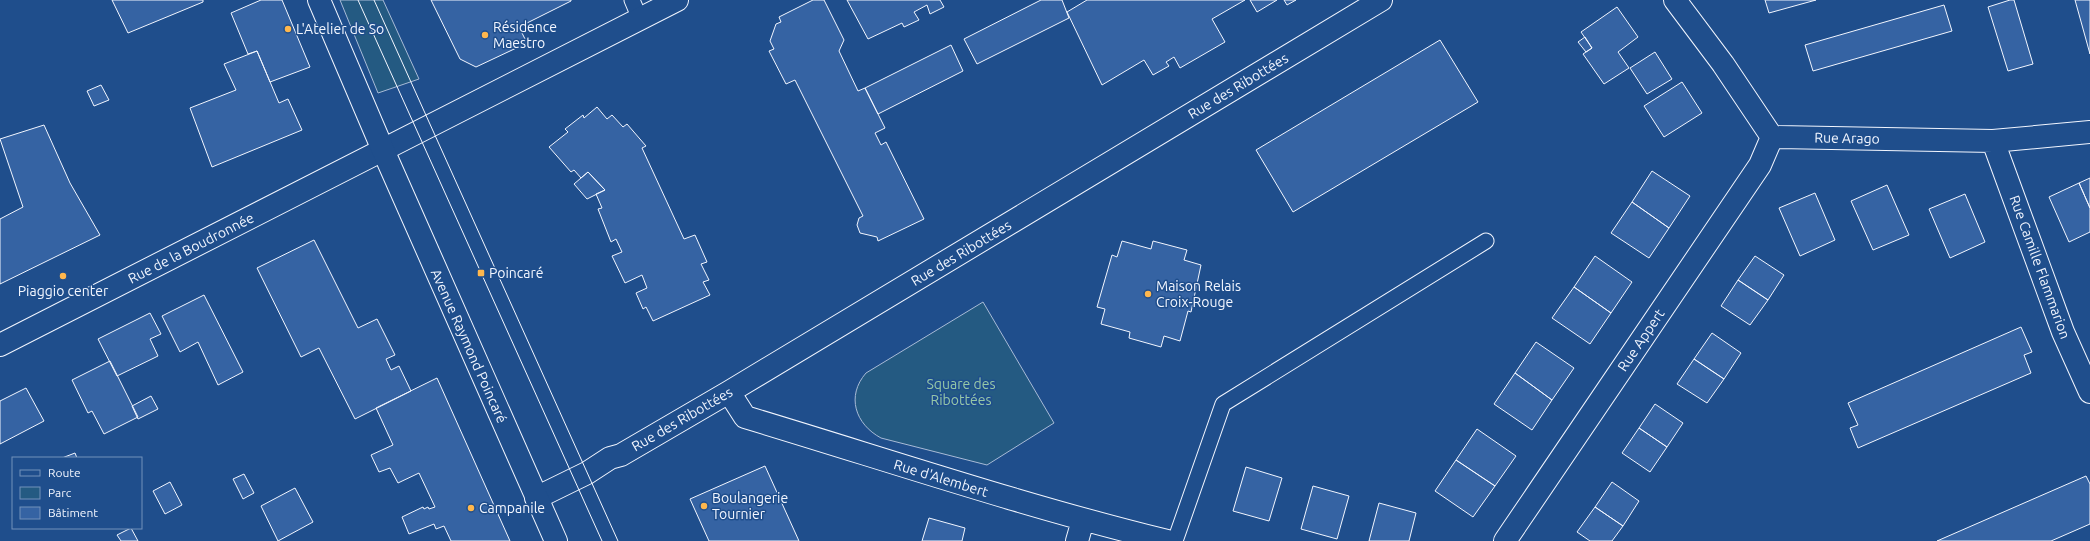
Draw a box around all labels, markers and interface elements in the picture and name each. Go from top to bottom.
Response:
place label: Résidence Maestro [493,19,557,51]
place label: L'Atelier de So [296,21,384,37]
marker: L'Atelier de So [283,24,293,34]
marker: Résidence Maestro [480,30,490,40]
street label: Rue des Ribottées [1185,50,1291,122]
street label: Rue Arago [1814,129,1880,147]
street label: Rue Camille Flammarion [2007,193,2073,341]
street label: Rue de la Boudronnée [125,209,257,287]
street label: Rue des Ribottées [908,217,1014,289]
place label: Poincaré [489,265,544,281]
street label: Avenue Raymond Poincaré [428,266,510,426]
marker: Poincaré [476,268,486,278]
marker: Piaggio center [58,271,68,281]
place label: Maison Relais Croix-Rouge [1156,278,1241,310]
place label: Piaggio center [18,283,109,299]
marker: Maison Relais Croix-Rouge [1143,289,1153,299]
street label: Rue Appert [1614,305,1668,374]
park label: Square des Ribottées [927,376,995,408]
street label: Rue des Ribottées [629,384,735,454]
street label: Rue d'Alembert [892,456,990,500]
legend [12,457,142,529]
text: Route [48,466,81,479]
text: Parc [48,486,72,499]
place label: Boulangerie Tournier [712,490,788,522]
place label: Campanile [479,500,545,516]
marker: Boulangerie Tournier [699,501,709,511]
marker: Campanile [466,503,476,513]
text: Bâtiment [48,506,98,519]

